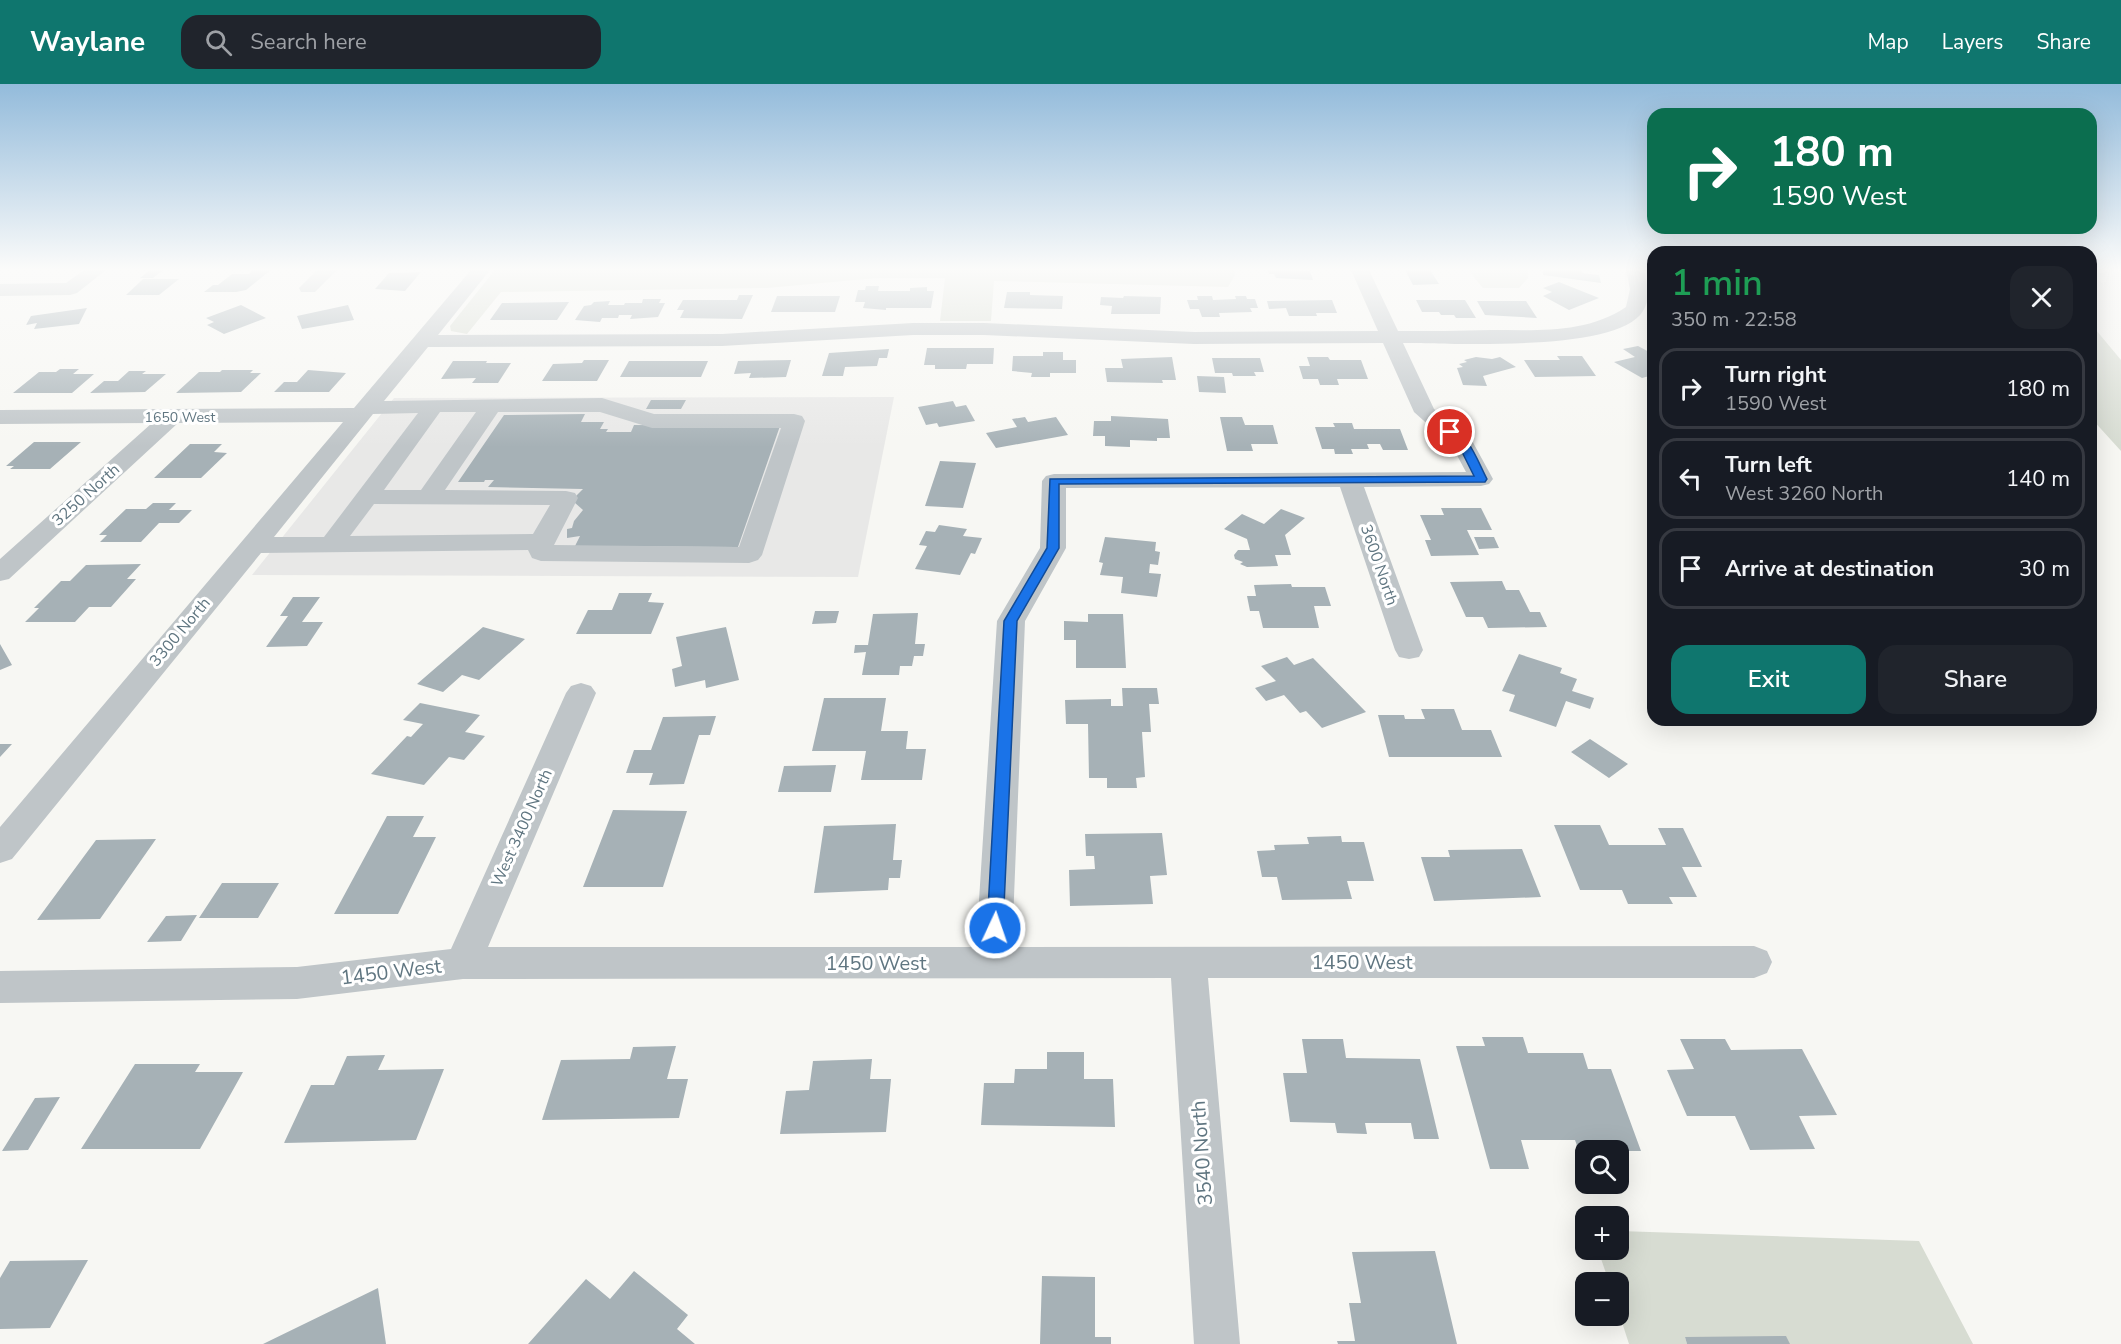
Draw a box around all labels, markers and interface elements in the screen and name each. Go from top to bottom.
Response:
search box [181,15,601,69]
text: Waylane [30,23,145,61]
icon: search [202,26,235,59]
text: Search here [250,27,367,57]
text: Map [1867,28,1909,56]
text: Layers [1942,28,2003,56]
text: Share [2036,28,2091,56]
text: 180 m [1770,124,1894,181]
icon: right [1671,132,1749,210]
text: 1590 West [1770,178,1907,215]
text: 1 min [1671,259,1763,308]
button: close [2010,266,2073,329]
text: 350 m · 22:58 [1671,306,1797,333]
text: Turn right [1725,360,1826,390]
icon: right [1674,372,1707,405]
text: 180 m [2006,374,2070,404]
text: 1590 West [1725,390,1826,417]
pin [1424,406,1475,457]
street label: 1650 West [145,408,215,427]
icon: arrive [1433,415,1466,448]
text: Turn left [1725,450,1812,480]
street label: 3250 North [47,459,125,531]
icon: left [1674,462,1707,495]
text: 140 m [2006,464,2070,494]
text: West 3260 North [1725,480,1883,507]
street label: 3600 North [1355,522,1403,608]
icon: arrive [1674,552,1707,585]
text: Arrive at destination [1725,554,1934,584]
text: 30 m [2019,554,2070,584]
street label: 3300 North [145,593,215,671]
button: Exit [1671,645,1866,714]
button: Share [1878,645,2073,714]
street label: West 3400 North [486,766,558,890]
position arrow [963,896,1027,960]
street label: 1450 West [1311,949,1414,976]
street label: 1450 West [825,950,928,977]
street label: 1450 West [339,952,444,992]
street label: 3540 North [1185,1100,1219,1206]
map controls [1575,1140,1629,1326]
button: search [1575,1140,1629,1194]
button: + [1575,1206,1629,1260]
button: − [1575,1272,1629,1326]

